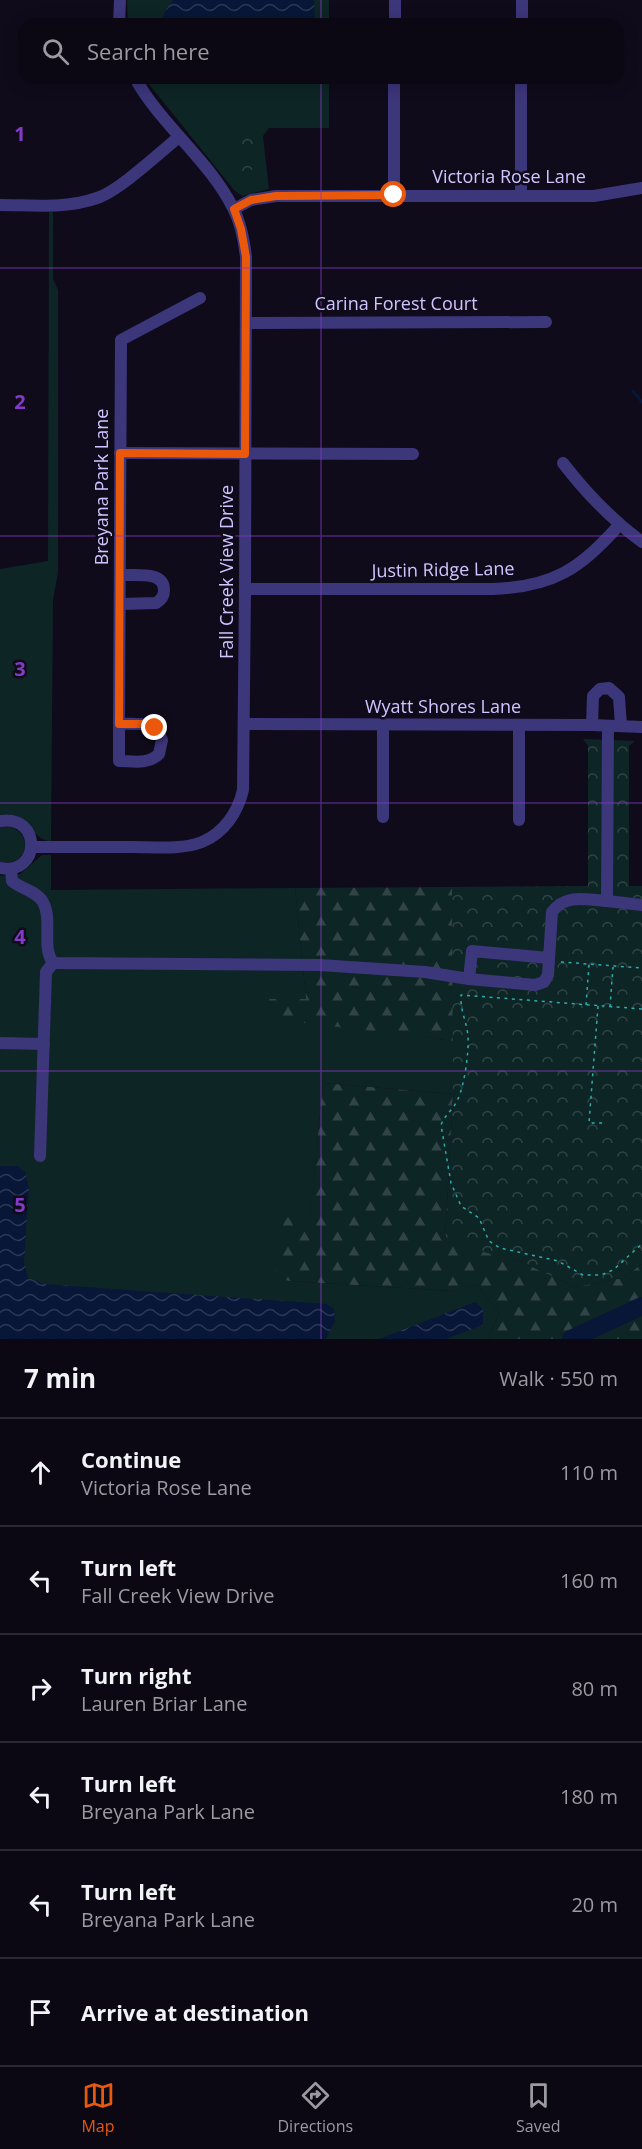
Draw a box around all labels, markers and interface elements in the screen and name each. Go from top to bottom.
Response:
search box [18,18,624,84]
icon: search [39,35,72,68]
text: Search here [87,36,210,66]
text: 1 [14,120,26,147]
street label: Victoria Rose Lane [432,164,586,188]
route start [380,181,406,207]
street label: Carina Forest Court [314,291,478,315]
text: 2 [14,388,26,415]
street label: Breyana Park Lane [89,409,113,565]
street label: Fall Creek View Drive [214,485,238,659]
street label: Justin Ridge Lane [369,556,515,582]
text: 3 [14,655,26,682]
street label: Wyatt Shores Lane [365,694,521,718]
route end [141,714,167,740]
text: 4 [14,923,26,950]
text: 5 [14,1191,26,1218]
text: 7 min [24,1360,96,1396]
text: Walk · 550 m [499,1365,618,1392]
text: Continue [81,1444,181,1474]
icon: ahead [24,1456,57,1489]
text: 110 m [560,1459,618,1486]
text: Victoria Rose Lane [81,1474,252,1501]
text: Turn left [81,1552,176,1582]
icon: left [24,1564,57,1597]
text: 160 m [560,1567,618,1594]
text: Fall Creek View Drive [81,1582,275,1609]
text: Turn right [81,1660,192,1690]
icon: right [24,1672,57,1705]
text: 80 m [571,1675,618,1702]
text: Lauren Briar Lane [81,1690,247,1717]
text: Turn left [81,1768,176,1798]
icon: left [24,1780,57,1813]
text: 180 m [560,1783,618,1810]
text: Breyana Park Lane [81,1798,255,1825]
text: Turn left [81,1876,176,1906]
icon: left [24,1888,57,1921]
text: 20 m [571,1891,618,1918]
text: Breyana Park Lane [81,1906,255,1933]
icon: arrive [24,1996,57,2029]
text: Arrive at destination [81,1997,309,2027]
tab: Map [81,2079,115,2137]
tab: Directions [277,2079,353,2137]
tab: Saved [516,2079,561,2137]

